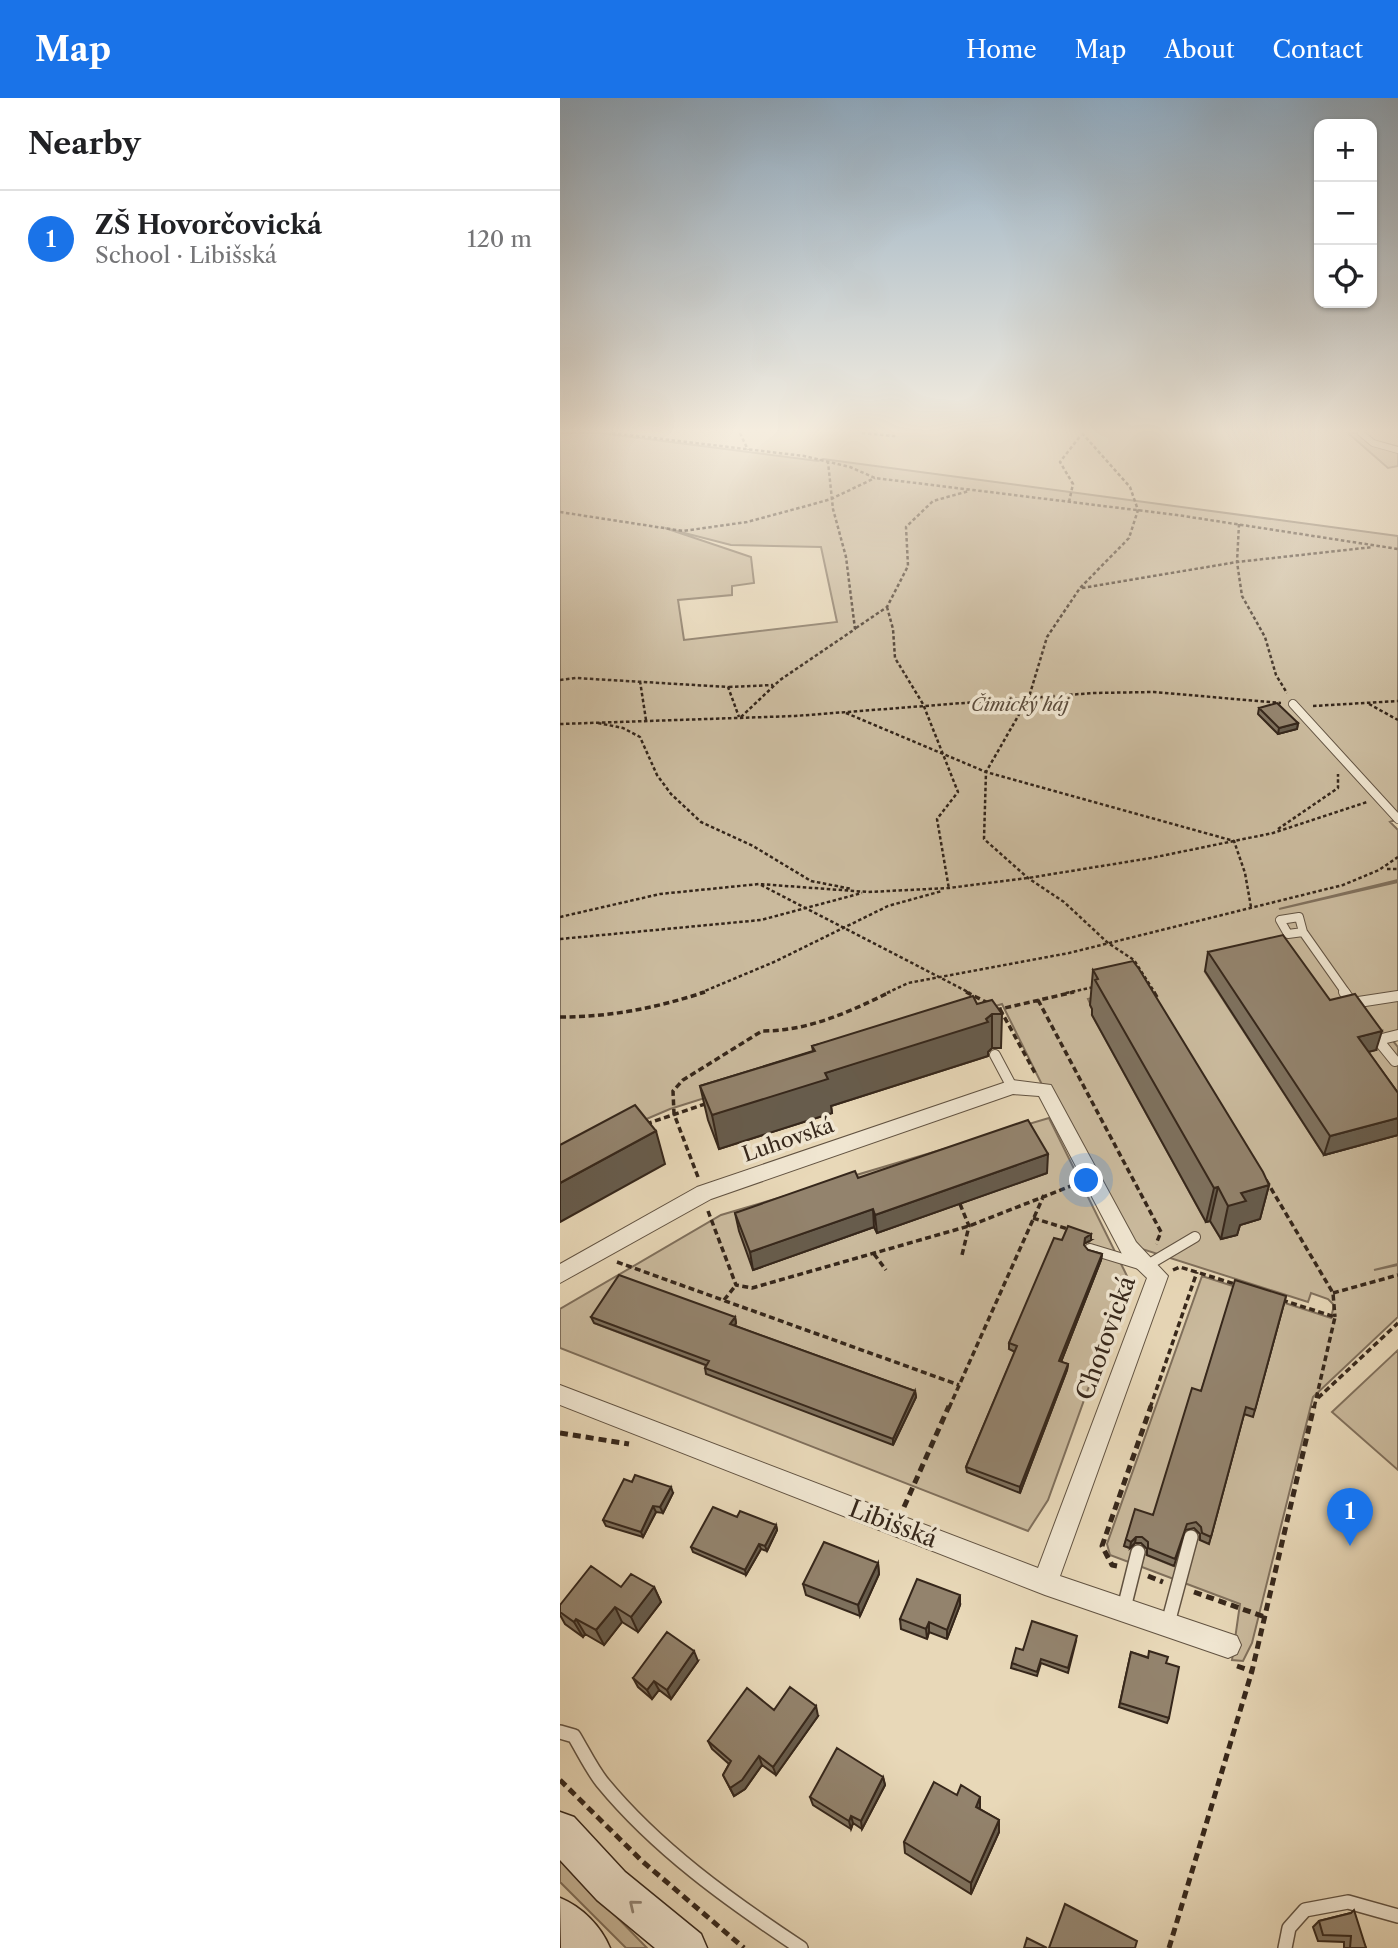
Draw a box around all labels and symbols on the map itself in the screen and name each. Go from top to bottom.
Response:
park label: Čimický háj [971,692,1070,716]
street label: Luhovská [739,1112,838,1167]
your location [1069,1163,1103,1197]
street label: Chotovická [1070,1272,1141,1404]
pin: 1 [1327,1488,1373,1546]
street label: Libišská [845,1494,942,1554]
one-way arrow [630,1900,642,1913]

